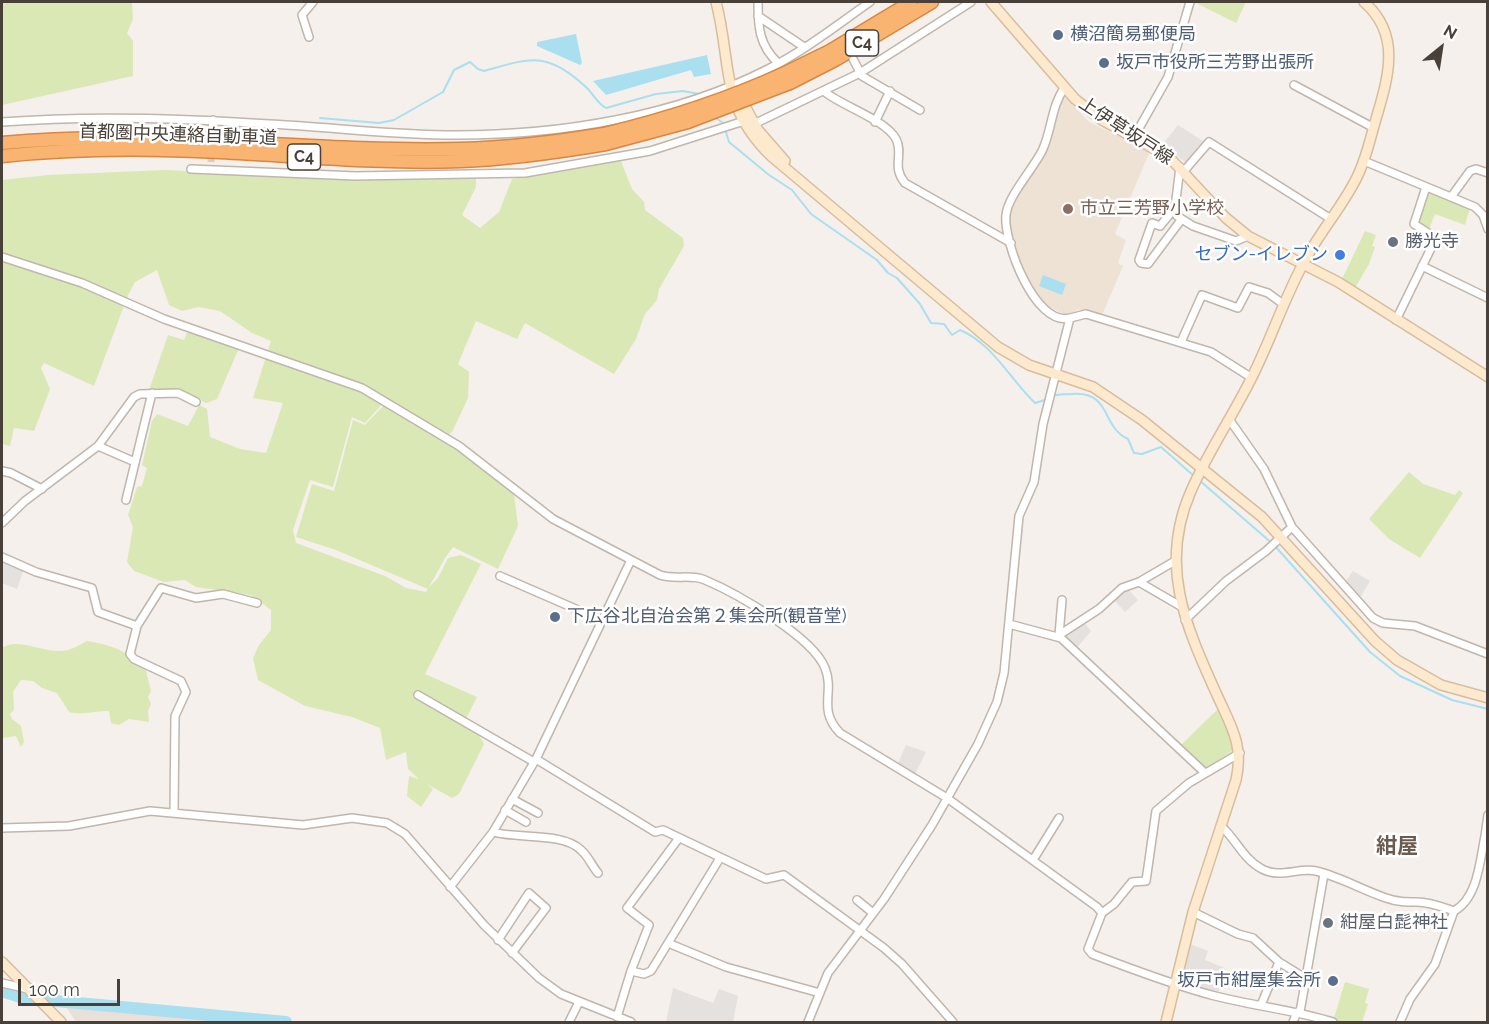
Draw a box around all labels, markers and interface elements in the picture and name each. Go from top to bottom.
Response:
north arrow [1411,18,1471,78]
text: N [1440,21,1460,43]
place label: 横沼簡易郵便局 [1070,24,1196,46]
marker: 横沼簡易郵便局 [1051,28,1065,42]
road number: C4 [846,30,878,56]
place label: 坂戸市役所三芳野出張所 [1116,52,1314,74]
marker: 坂戸市役所三芳野出張所 [1097,56,1111,70]
street label: 上伊草坂戸線 [1075,93,1177,169]
street label: 首都圏中央連絡自動車道 [79,121,277,149]
road number: C4 [288,144,320,170]
place label: 市立三芳野小学校 [1080,198,1224,220]
marker: 市立三芳野小学校 [1061,202,1075,216]
place label: 勝光寺 [1405,231,1459,253]
marker: 勝光寺 [1386,235,1400,249]
place label: セブン-イレブン [1194,244,1328,266]
marker: セブン-イレブン [1333,248,1347,262]
place label: 下広谷北自治会第２集会所(観音堂) [567,606,847,628]
marker: 下広谷北自治会第２集会所(観音堂) [548,610,562,624]
district label: 紺屋 [1376,834,1418,860]
place label: 紺屋白髭神社 [1340,912,1448,934]
marker: 紺屋白髭神社 [1321,916,1335,930]
scale bar [21,967,123,1005]
place label: 坂戸市紺屋集会所 [1177,970,1321,992]
marker: 坂戸市紺屋集会所 [1326,974,1340,988]
text: 100 m [29,979,80,1000]

